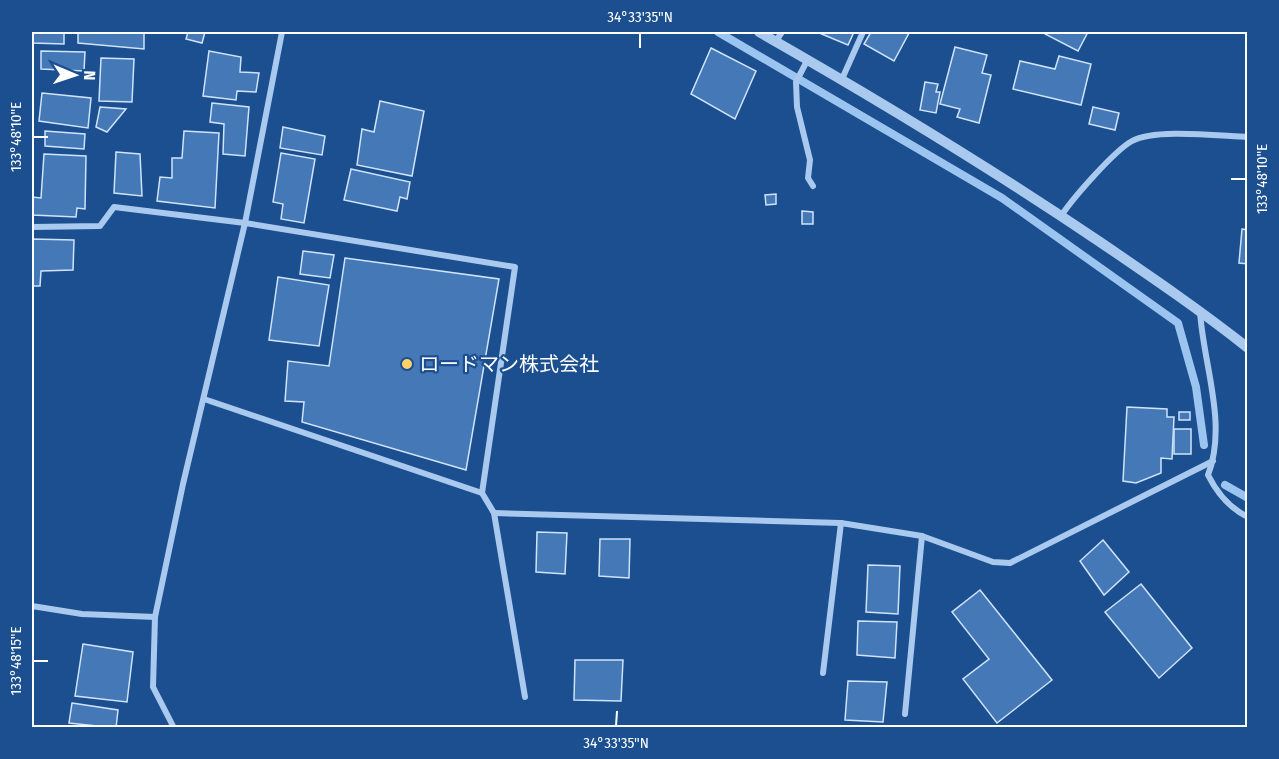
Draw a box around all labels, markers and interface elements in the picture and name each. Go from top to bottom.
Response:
text: 34°33'35"N [607,8,673,26]
north arrow [45,45,105,105]
text: N [80,70,99,81]
text: 133°48'10"E [7,102,25,172]
text: 133°48'10"E [1253,144,1271,214]
place label: ロードマン株式会社 [419,352,599,376]
marker: ロードマン株式会社 [400,357,414,371]
text: 133°48'15"E [7,627,25,695]
text: 34°33'35"N [583,734,649,752]

